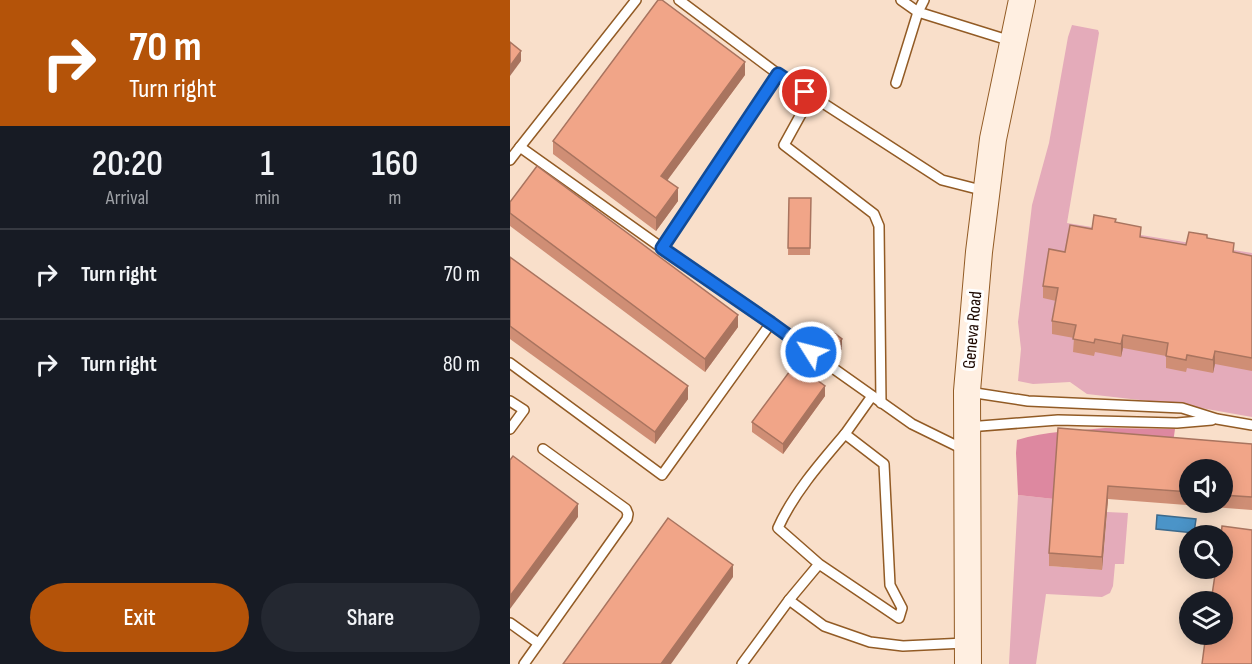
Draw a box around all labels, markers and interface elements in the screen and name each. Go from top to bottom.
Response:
text: 70 m [129,22,202,73]
icon: right [30,24,108,102]
pin [779,66,830,117]
text: Turn right [129,73,216,105]
icon: arrive [788,75,821,108]
text: 20:20 [92,143,163,186]
text: 1 [261,143,274,186]
text: 160 [372,143,418,186]
text: Arrival [106,186,149,210]
text: min [255,186,280,210]
text: m [388,186,401,210]
icon: right [30,258,63,291]
text: Turn right [81,261,157,288]
text: 70 m [444,261,480,288]
street label: Geneva Road [959,291,986,370]
position arrow [779,320,843,384]
icon: right [30,348,63,381]
text: Turn right [81,351,157,378]
text: 80 m [443,351,480,378]
map controls [1179,459,1233,645]
button: sound [1179,459,1233,513]
button: search [1179,525,1233,579]
button: Exit [30,583,249,652]
button: Share [261,583,480,652]
button: layers [1179,591,1233,645]

